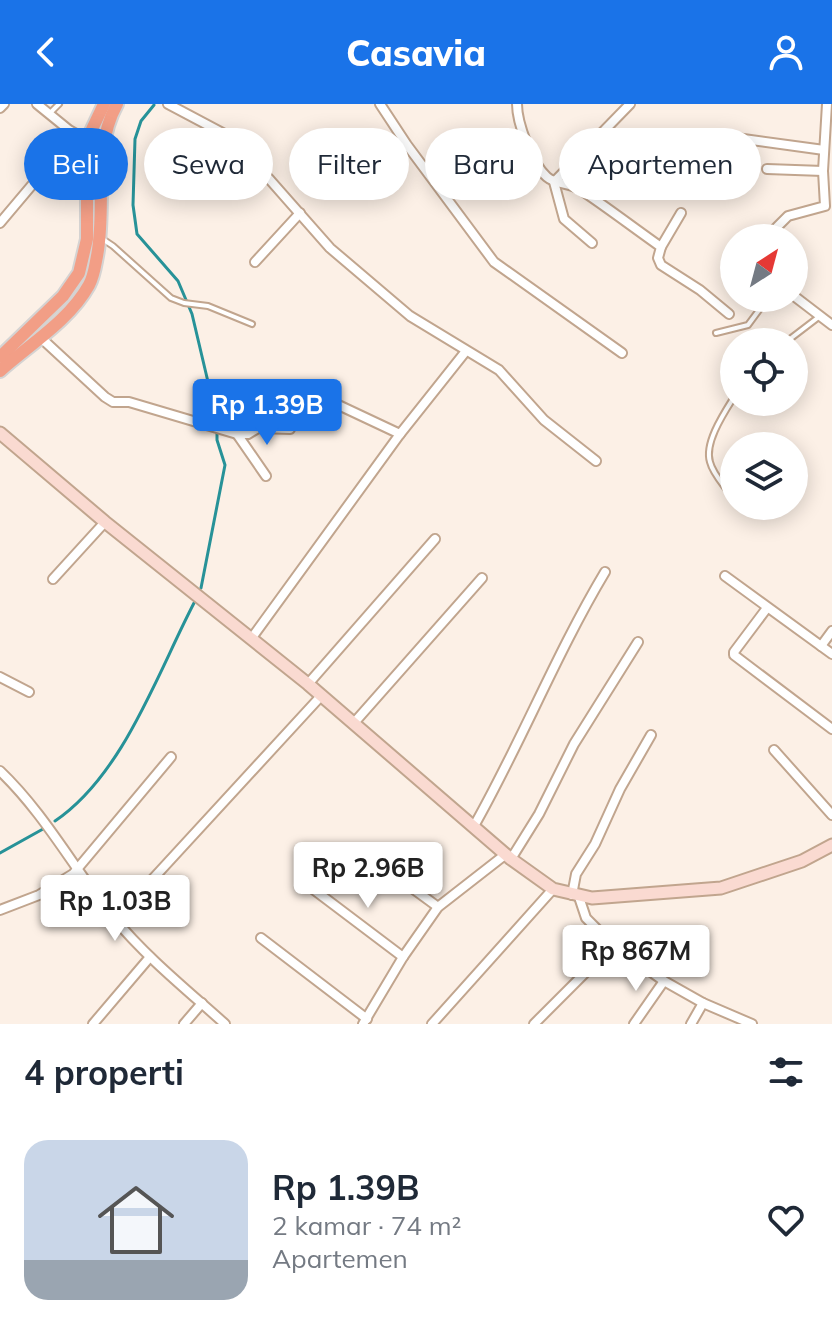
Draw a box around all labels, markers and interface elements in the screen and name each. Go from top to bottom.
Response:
icon: back [24,30,68,74]
text: Casavia [346,30,486,75]
icon: person [764,30,808,74]
chip: Beli [24,128,128,200]
chip: Sewa [144,128,273,200]
chip: Filter [289,128,409,200]
chip: Baru [425,128,543,200]
chip: Apartemen [559,128,761,200]
north arrow [720,224,808,312]
map controls [720,224,808,520]
button: locate [720,328,808,416]
pin: Rp 1.39B [184,379,350,447]
text: Rp 1.39B [211,388,323,421]
button: layers [720,432,808,520]
pin: Rp 2.96B [285,842,451,910]
text: Rp 2.96B [312,851,424,884]
pin: Rp 1.03B [32,875,198,943]
text: Rp 1.03B [59,884,171,917]
pin: Rp 867M [562,925,710,993]
text: Rp 867M [581,934,691,967]
icon: filters [764,1050,808,1094]
text: 4 properti [24,1051,184,1094]
text: Rp 1.39B [272,1166,419,1209]
icon: home [88,1172,184,1268]
icon: heart [764,1198,808,1242]
text: 2 kamar · 74 m² [272,1209,461,1242]
text: Apartemen [272,1242,408,1275]

